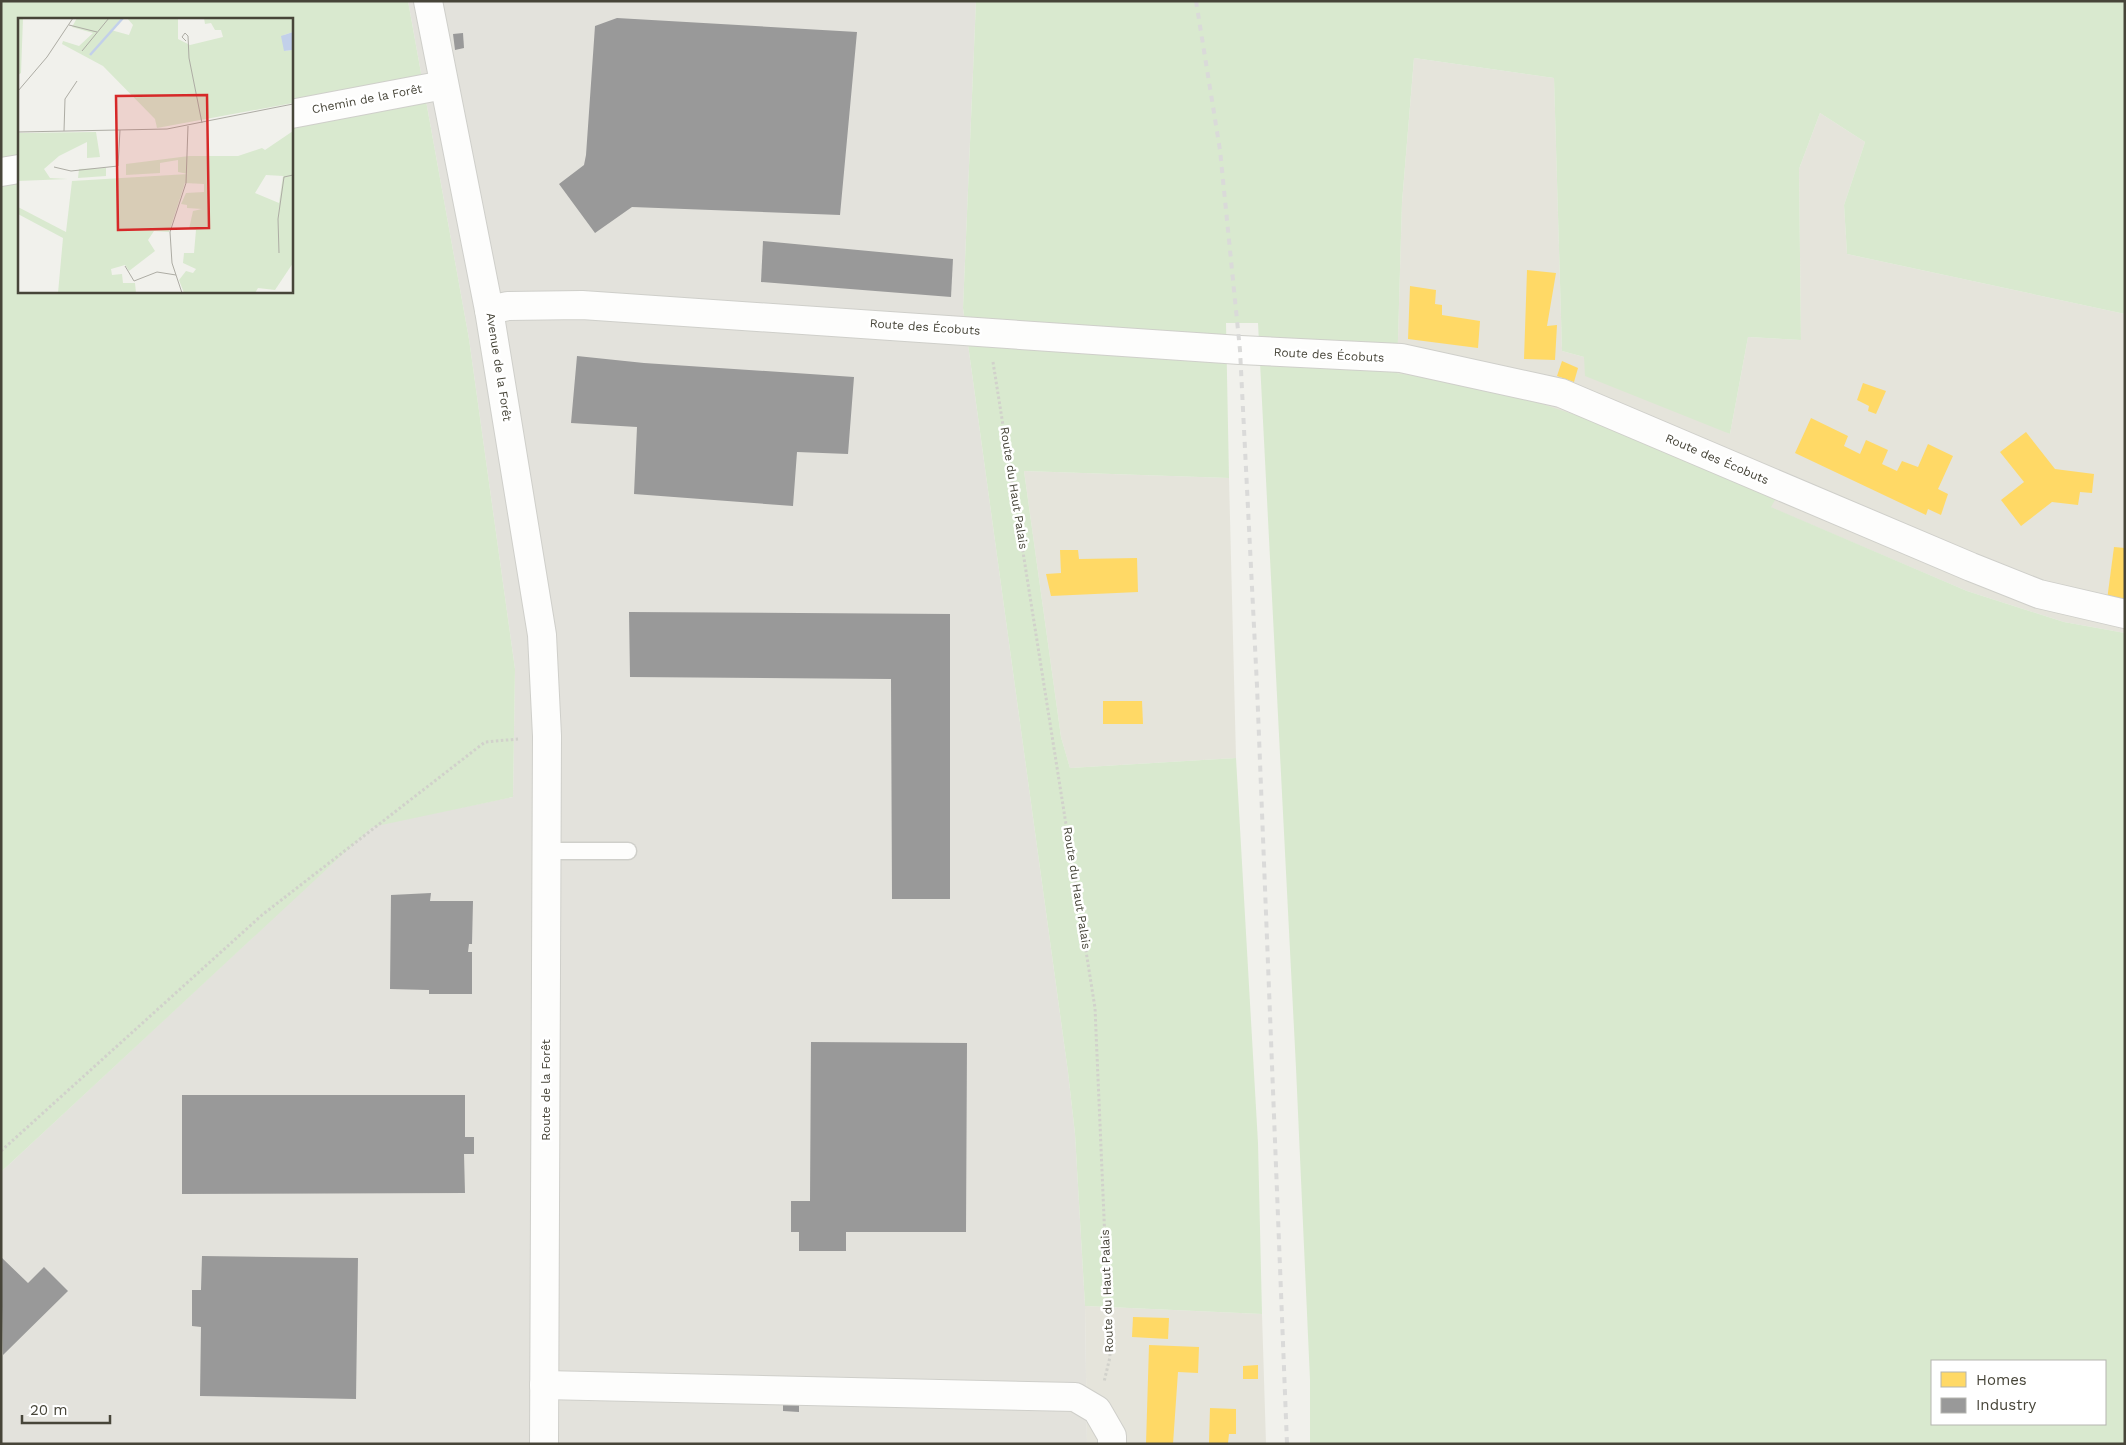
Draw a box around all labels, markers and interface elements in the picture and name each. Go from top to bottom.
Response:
inset map [18,18,292,292]
street label: Chemin de la Forêt [311,81,423,117]
street label: Avenue de la Forêt [484,312,514,422]
street label: Route des Écobuts [869,316,981,338]
street label: Route des Écobuts [1273,345,1385,365]
street label: Route du Haut Palais [997,426,1031,550]
street label: Route des Écobuts [1663,431,1771,487]
street label: Route du Haut Palais [1060,826,1094,950]
street label: Route de la Forêt [539,1039,553,1141]
street label: Route du Haut Palais [1098,1229,1116,1353]
legend [1931,1360,2106,1425]
text: Homes [1976,1371,2027,1389]
scale bar [22,1392,110,1424]
text: Industry [1976,1396,2037,1414]
text: 20 m [30,1401,68,1419]

